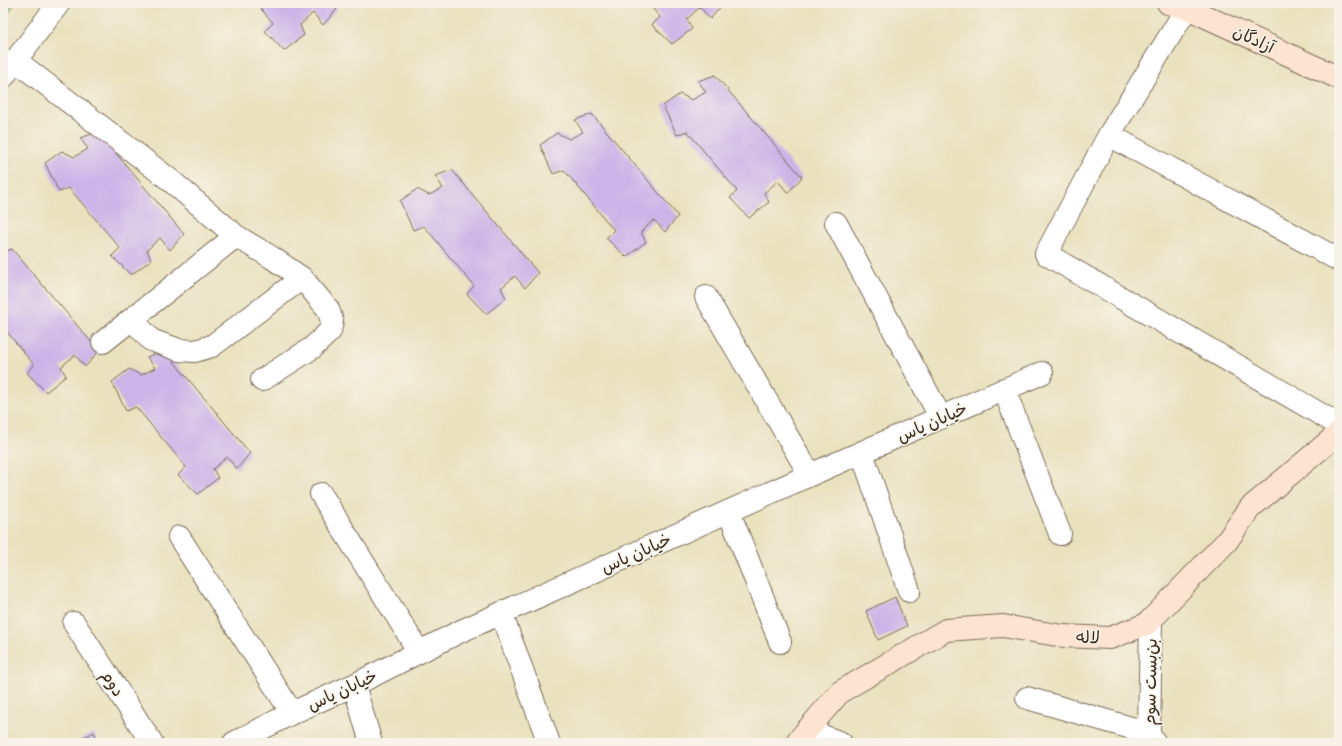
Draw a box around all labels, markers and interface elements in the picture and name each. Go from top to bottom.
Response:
street label: آزادگان [1230,21,1279,58]
street label: خیابان یاس [894,398,970,446]
street label: خیابان یاس [598,529,674,577]
street label: لاله [1076,627,1100,647]
street label: بن‌بست سوم [1139,638,1165,726]
street label: خیابان یاس [304,665,380,715]
street label: دوم [94,666,129,702]

